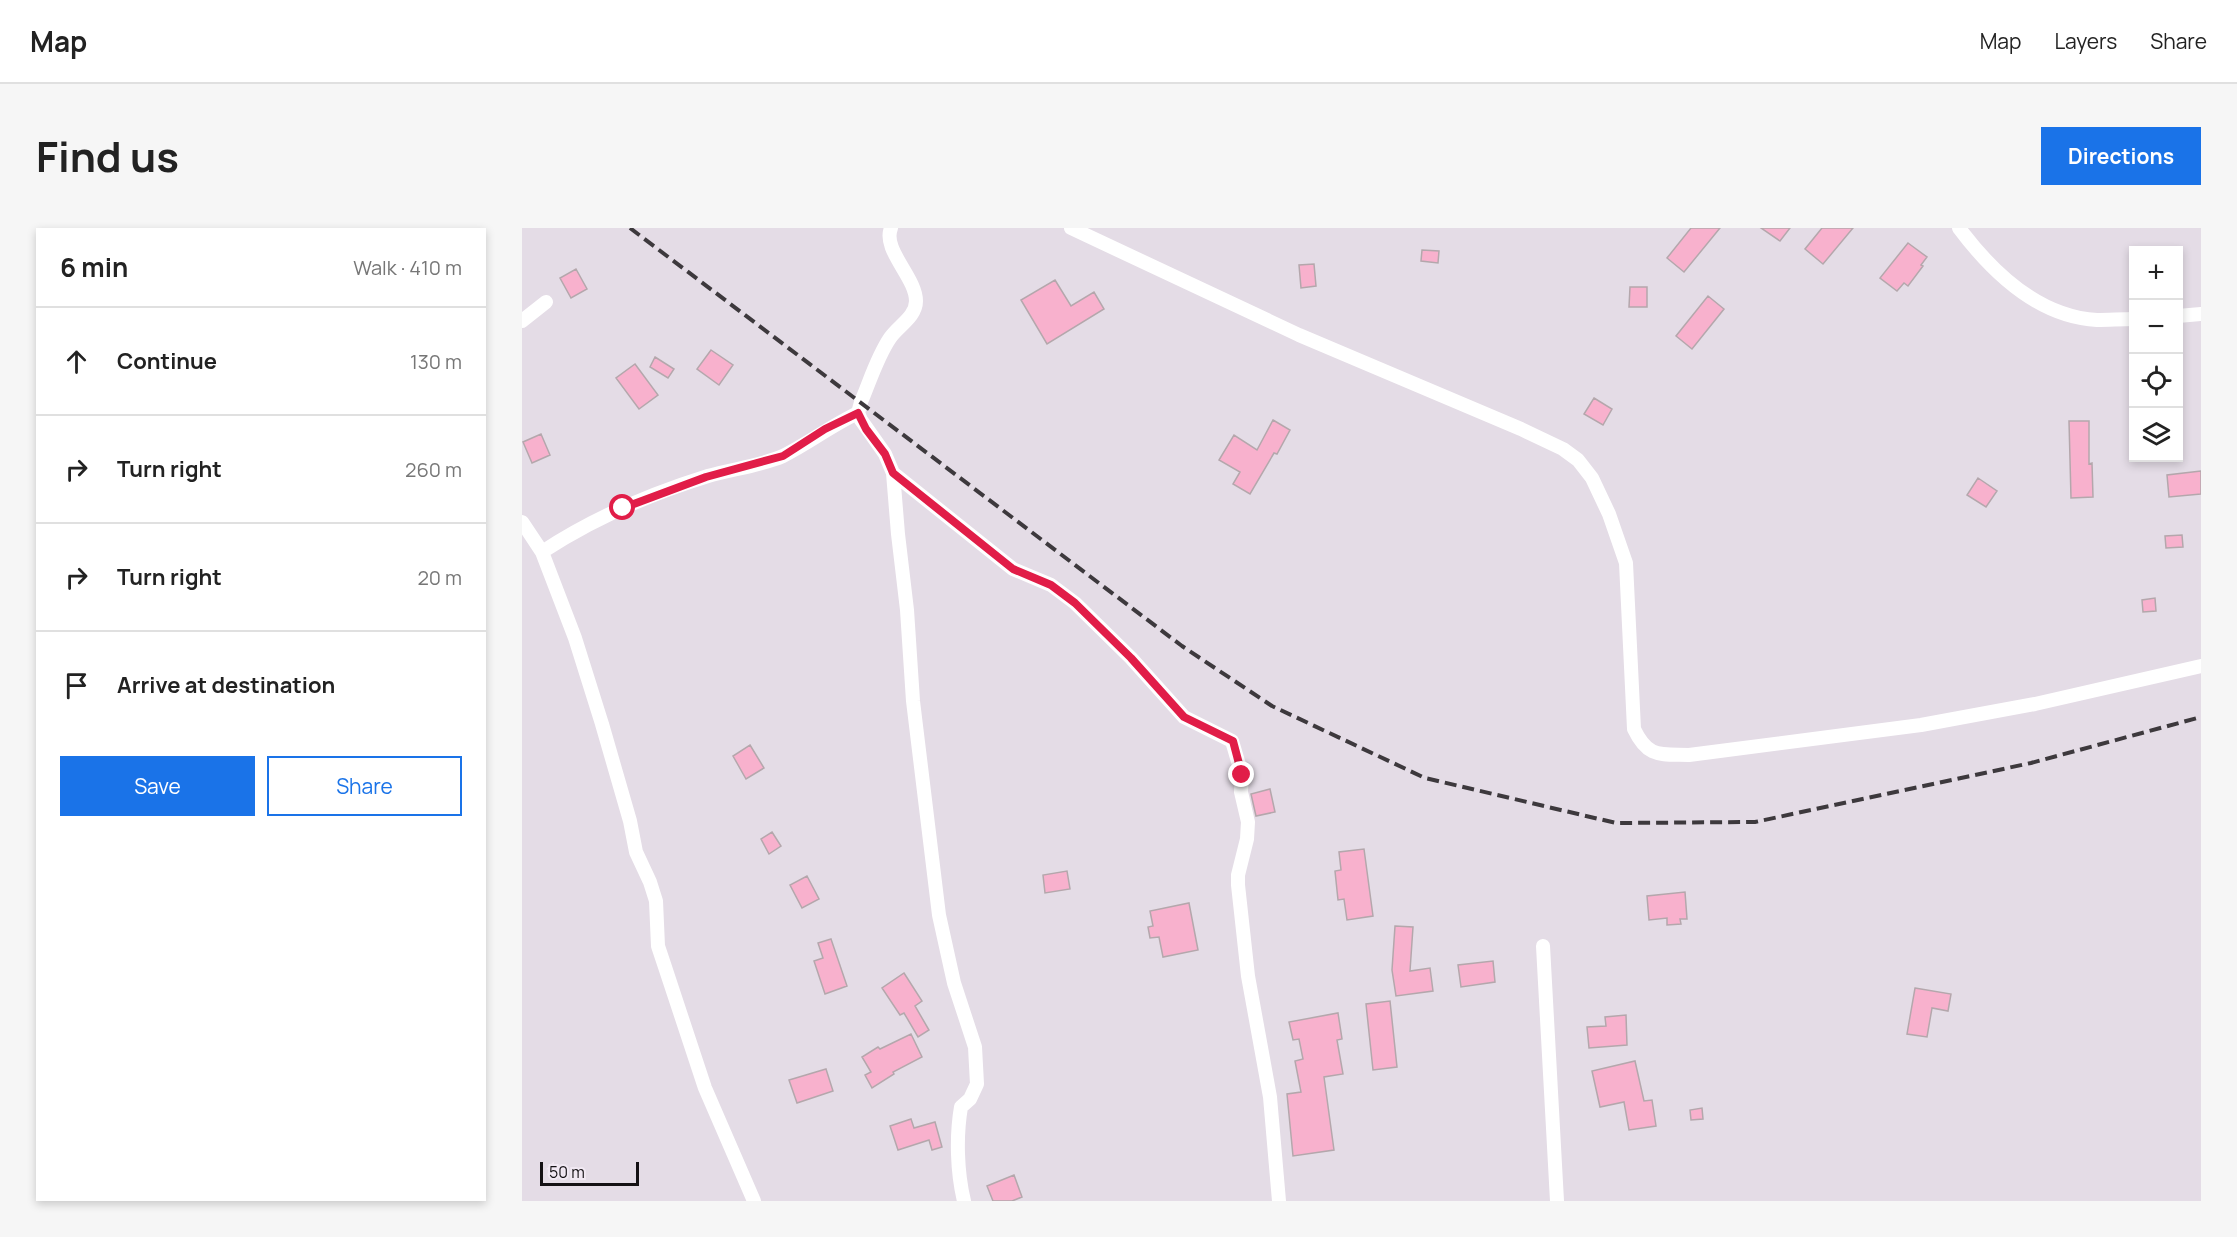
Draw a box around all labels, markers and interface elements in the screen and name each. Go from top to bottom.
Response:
text: Map [30,22,87,60]
text: Map [1980,27,2021,55]
text: Layers [2054,27,2117,55]
text: Share [2150,27,2207,55]
text: Find us [36,127,179,185]
button: Directions [2041,127,2201,185]
map controls [2129,246,2183,462]
button: + [2129,246,2183,300]
text: 6 min [60,249,128,285]
text: Walk · 410 m [353,254,462,281]
button: − [2129,300,2183,354]
icon: ahead [60,345,93,378]
text: Continue [117,346,217,376]
text: 130 m [410,348,462,375]
button: locate [2129,354,2183,408]
button: layers [2129,408,2183,462]
icon: right [60,453,93,486]
text: Turn right [117,454,222,484]
text: 260 m [405,456,462,483]
route start [609,494,635,520]
icon: right [60,561,93,594]
text: Turn right [117,562,222,592]
text: 20 m [417,564,462,591]
icon: arrive [60,669,93,702]
text: Arrive at destination [117,670,335,700]
button: Save [60,756,255,816]
button: Share [267,756,462,816]
route end [1228,761,1254,787]
scale bar [540,1159,639,1186]
text: 50 m [549,1161,585,1183]

